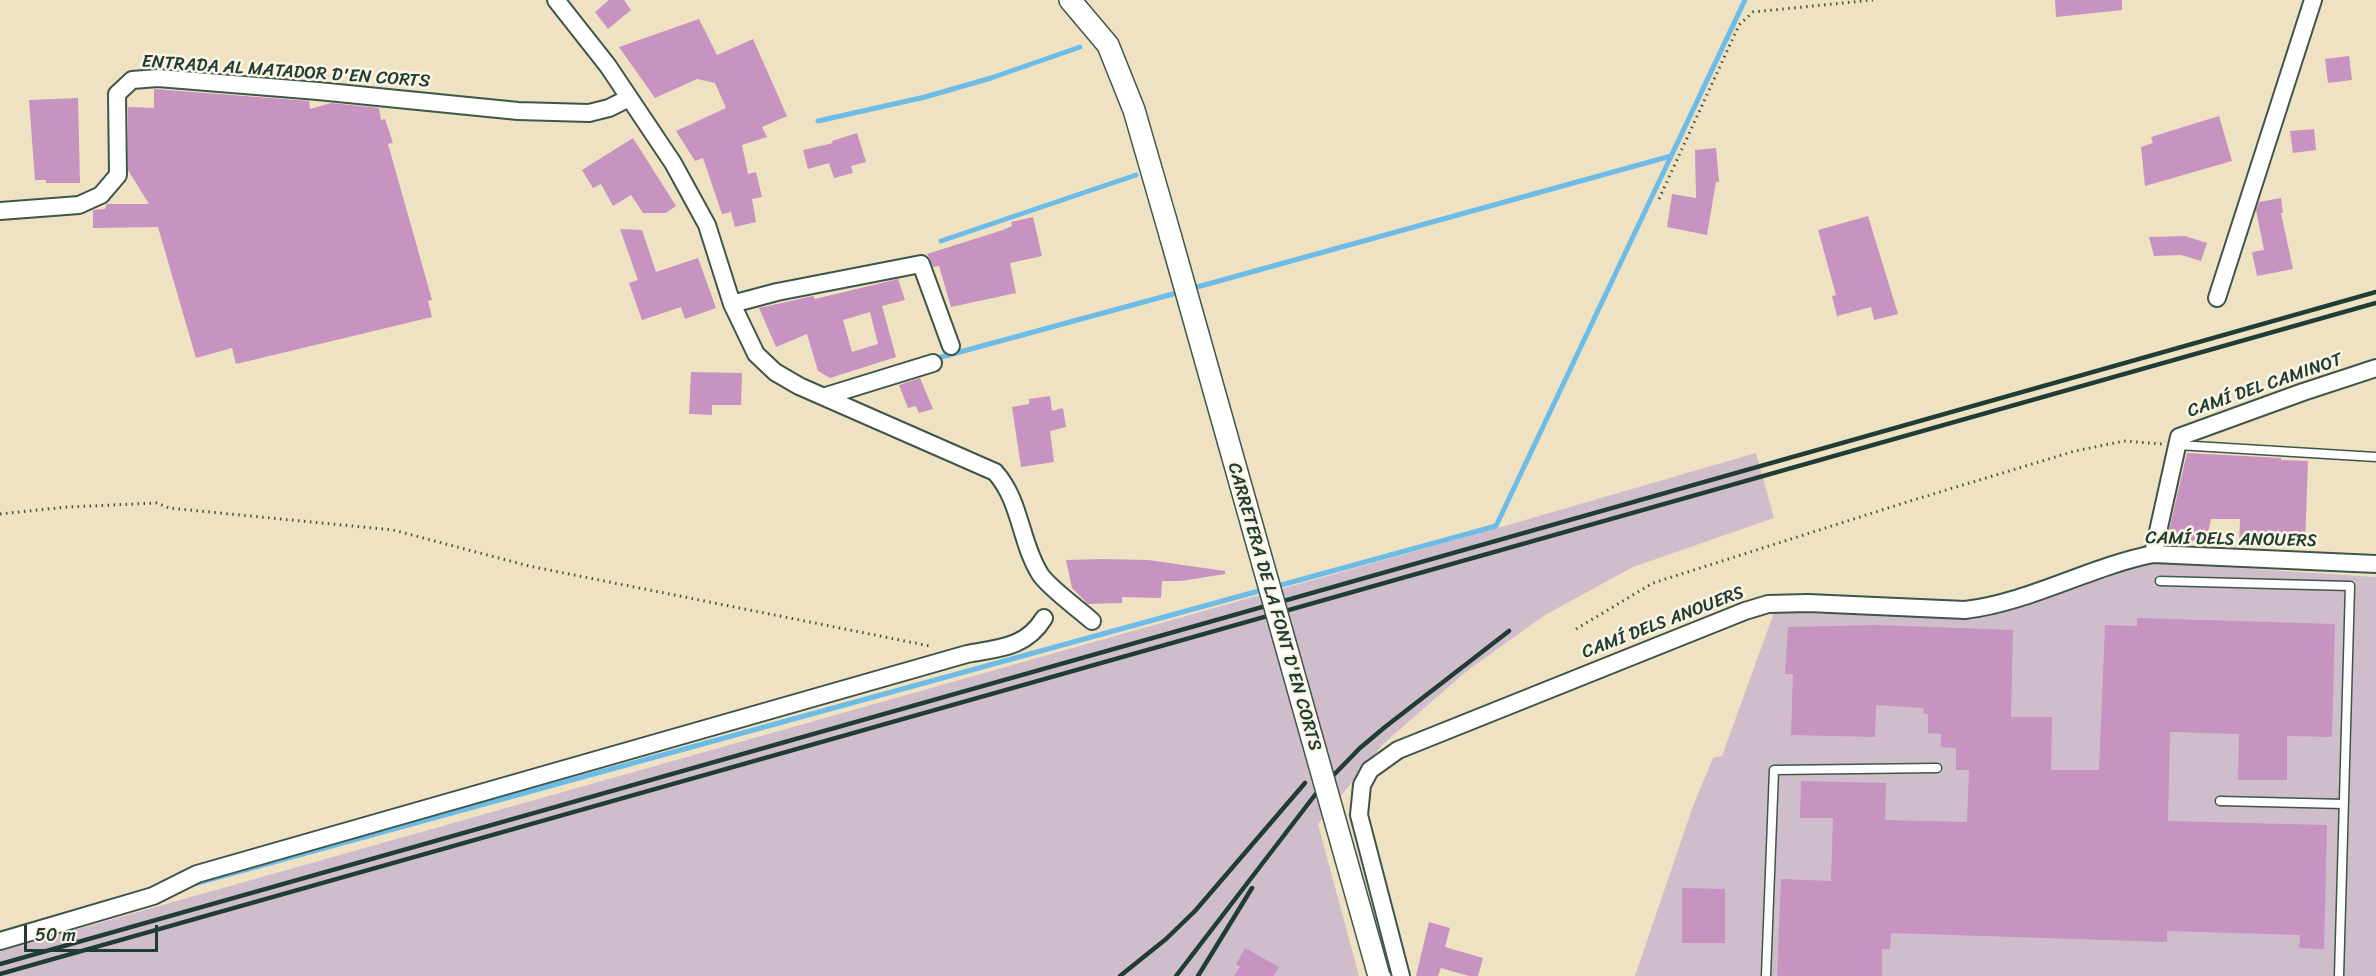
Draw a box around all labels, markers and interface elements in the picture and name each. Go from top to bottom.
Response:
street label: ENTRADA AL MATADOR D'EN CORTS [141,51,431,93]
street label: CAMÍ DEL CAMINOT [2185,349,2345,423]
street label: CARRETERA DE LA FONT D'EN CORTS [1222,460,1326,754]
street label: CAMÍ DELS ANOUERS [2145,528,2317,552]
street label: CAMÍ DELS ANOUERS [1579,582,1747,664]
scale bar [27,913,160,951]
text: 50 m [35,919,76,951]

